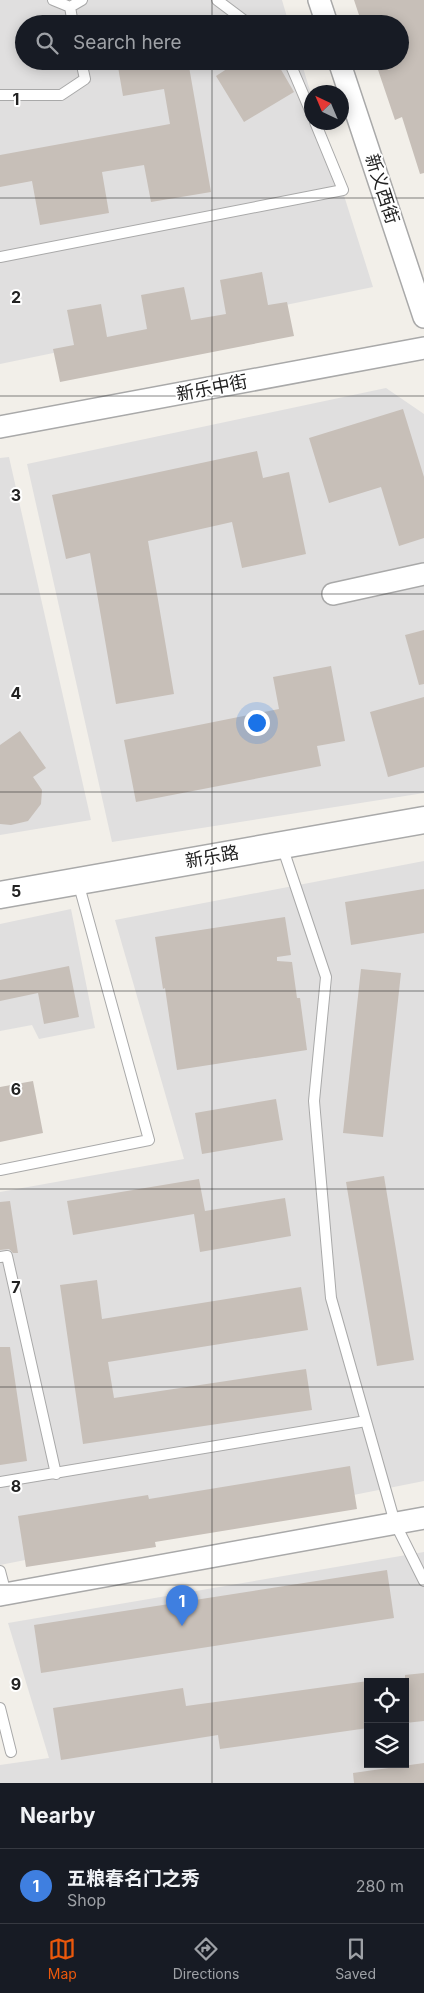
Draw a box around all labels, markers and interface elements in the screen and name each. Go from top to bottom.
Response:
search box [15,15,409,70]
icon: search [33,29,61,57]
text: Search here [73,31,182,54]
north arrow [304,85,349,130]
text: 1 [13,89,19,109]
street label: 新义西街 [361,151,404,226]
text: 2 [11,287,21,307]
street label: 新乐中街 [175,370,249,405]
text: 3 [11,485,21,505]
text: 4 [11,683,22,703]
your location [244,710,270,736]
street label: 新乐路 [184,841,240,872]
text: 5 [11,881,21,901]
text: 6 [11,1079,21,1099]
text: 7 [11,1277,21,1297]
text: 8 [11,1476,21,1496]
pin: 1 [166,1585,198,1626]
text: 9 [11,1674,21,1694]
map controls [364,1678,409,1768]
button: locate [364,1678,409,1723]
button: layers [364,1723,409,1768]
text: Nearby [20,1803,95,1828]
text: 五粮春名门之秀 [67,1867,200,1890]
text: 1 [33,1876,39,1896]
text: 280 m [356,1876,404,1896]
text: Shop [67,1890,106,1910]
tab: Map [48,1935,77,1982]
tab: Directions [173,1935,239,1982]
tab: Saved [335,1935,376,1982]

